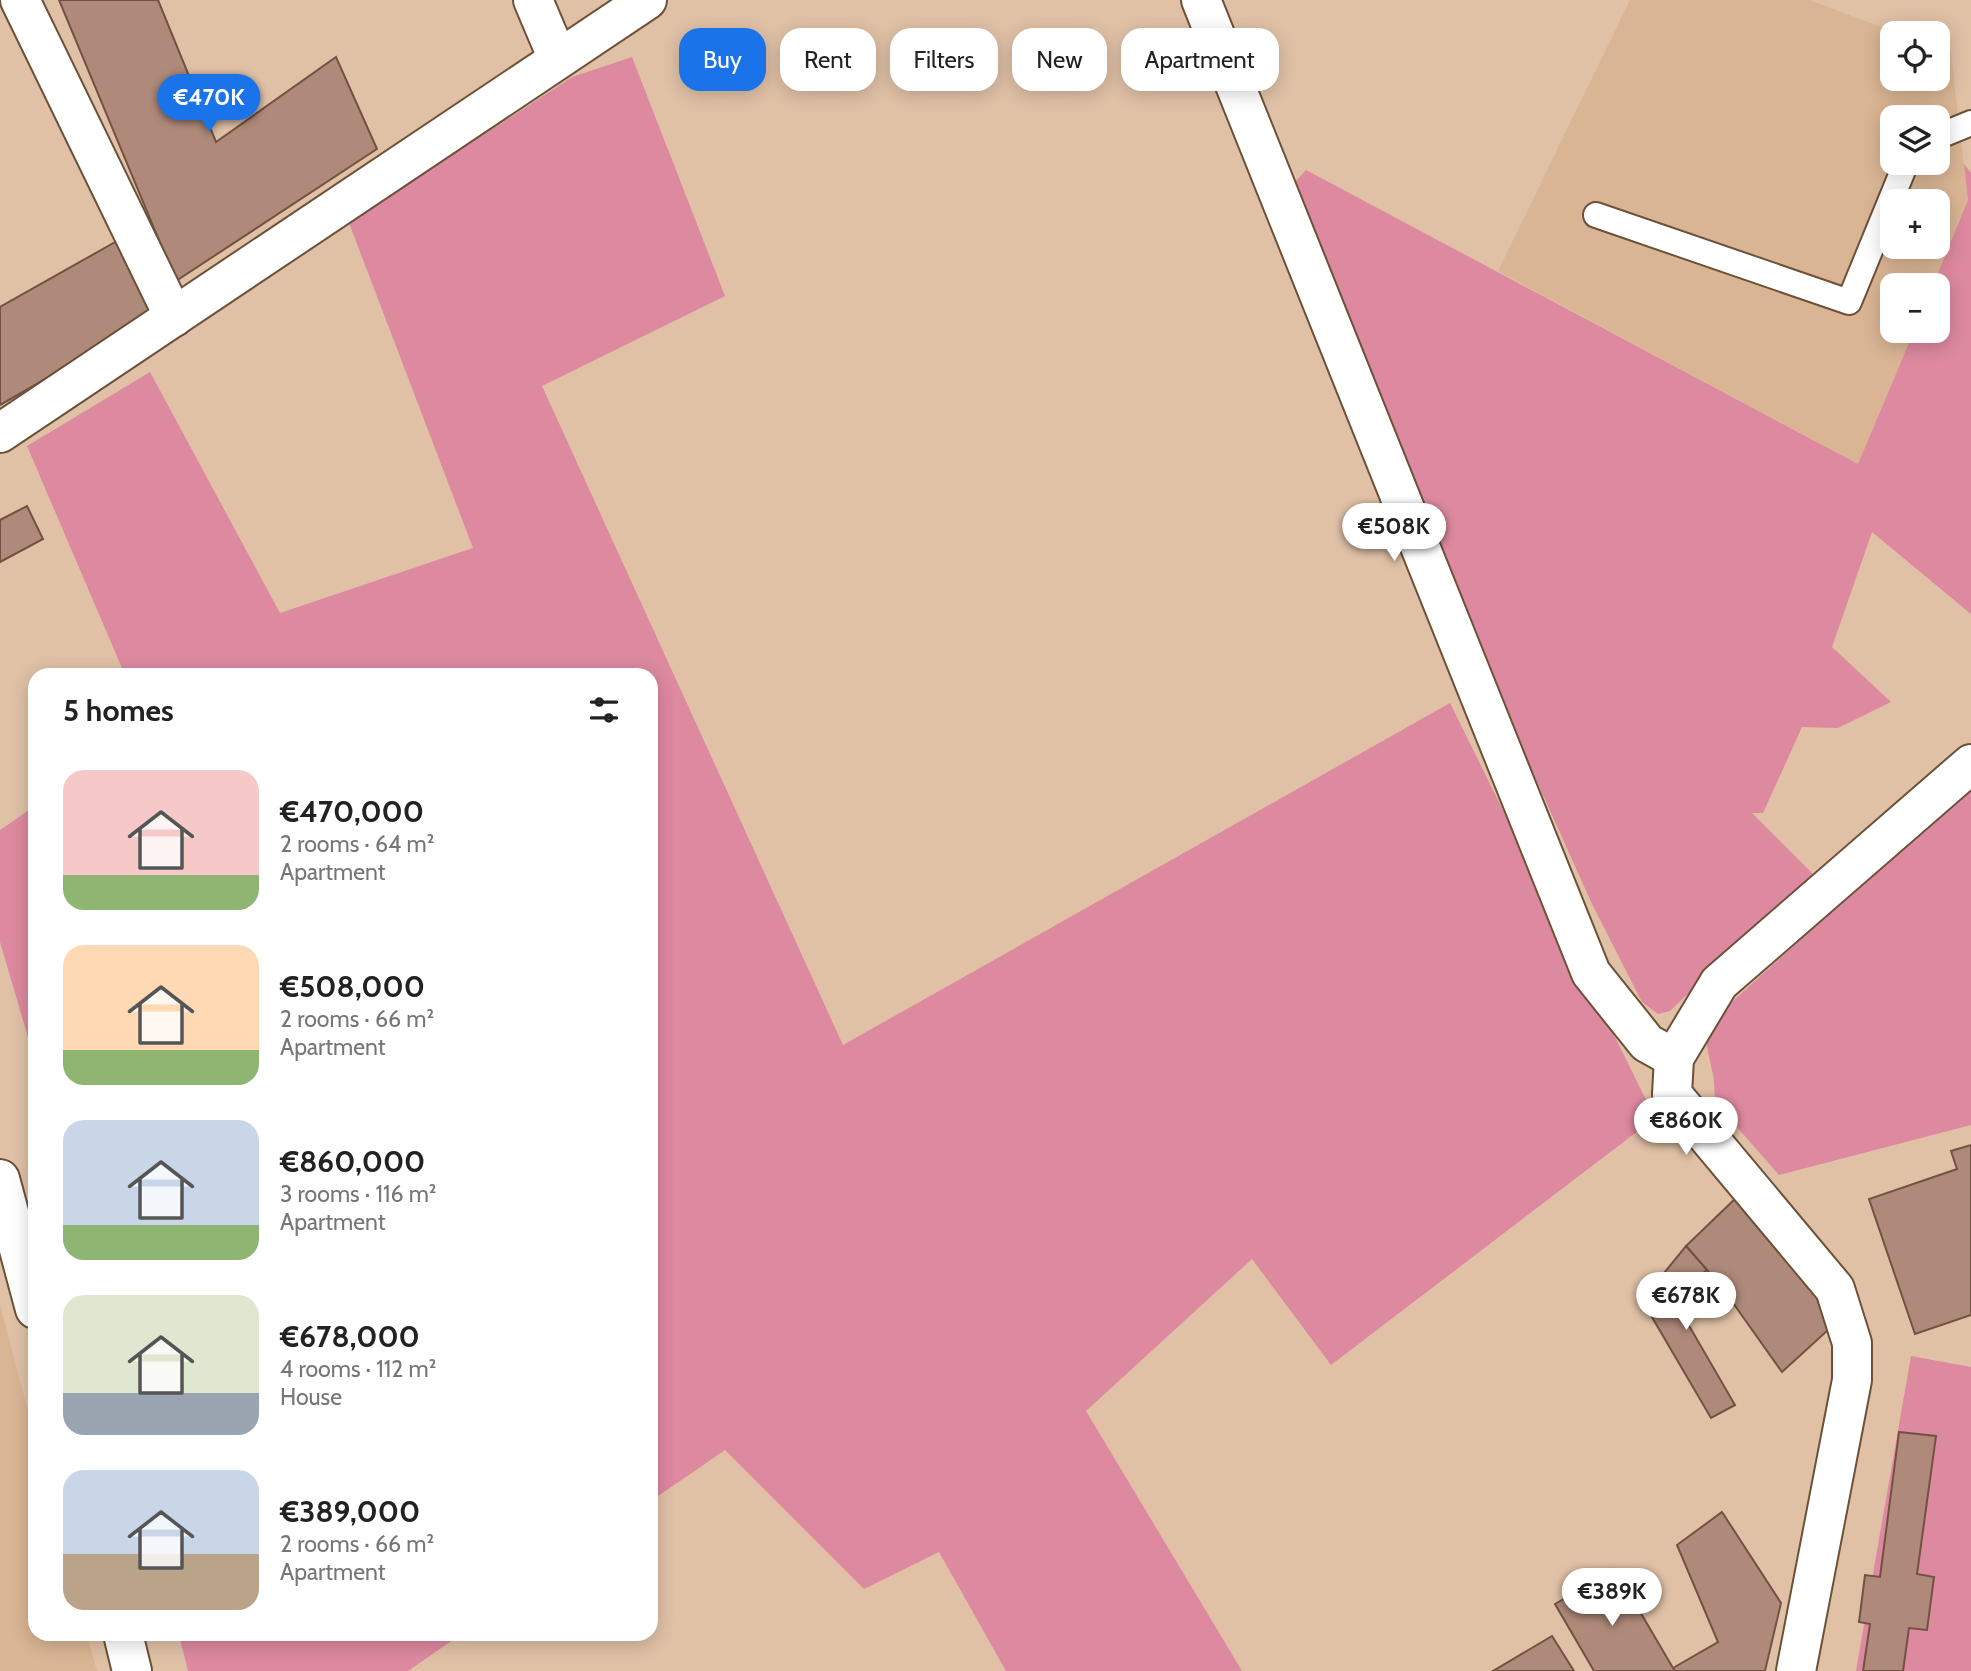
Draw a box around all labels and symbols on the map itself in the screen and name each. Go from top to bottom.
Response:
pin: €470K [160,74,258,134]
pin: €508K [1345,504,1443,563]
pin: €860K [1637,1098,1735,1157]
pin: €678K [1637,1272,1735,1332]
pin: €389K [1563,1568,1661,1628]

